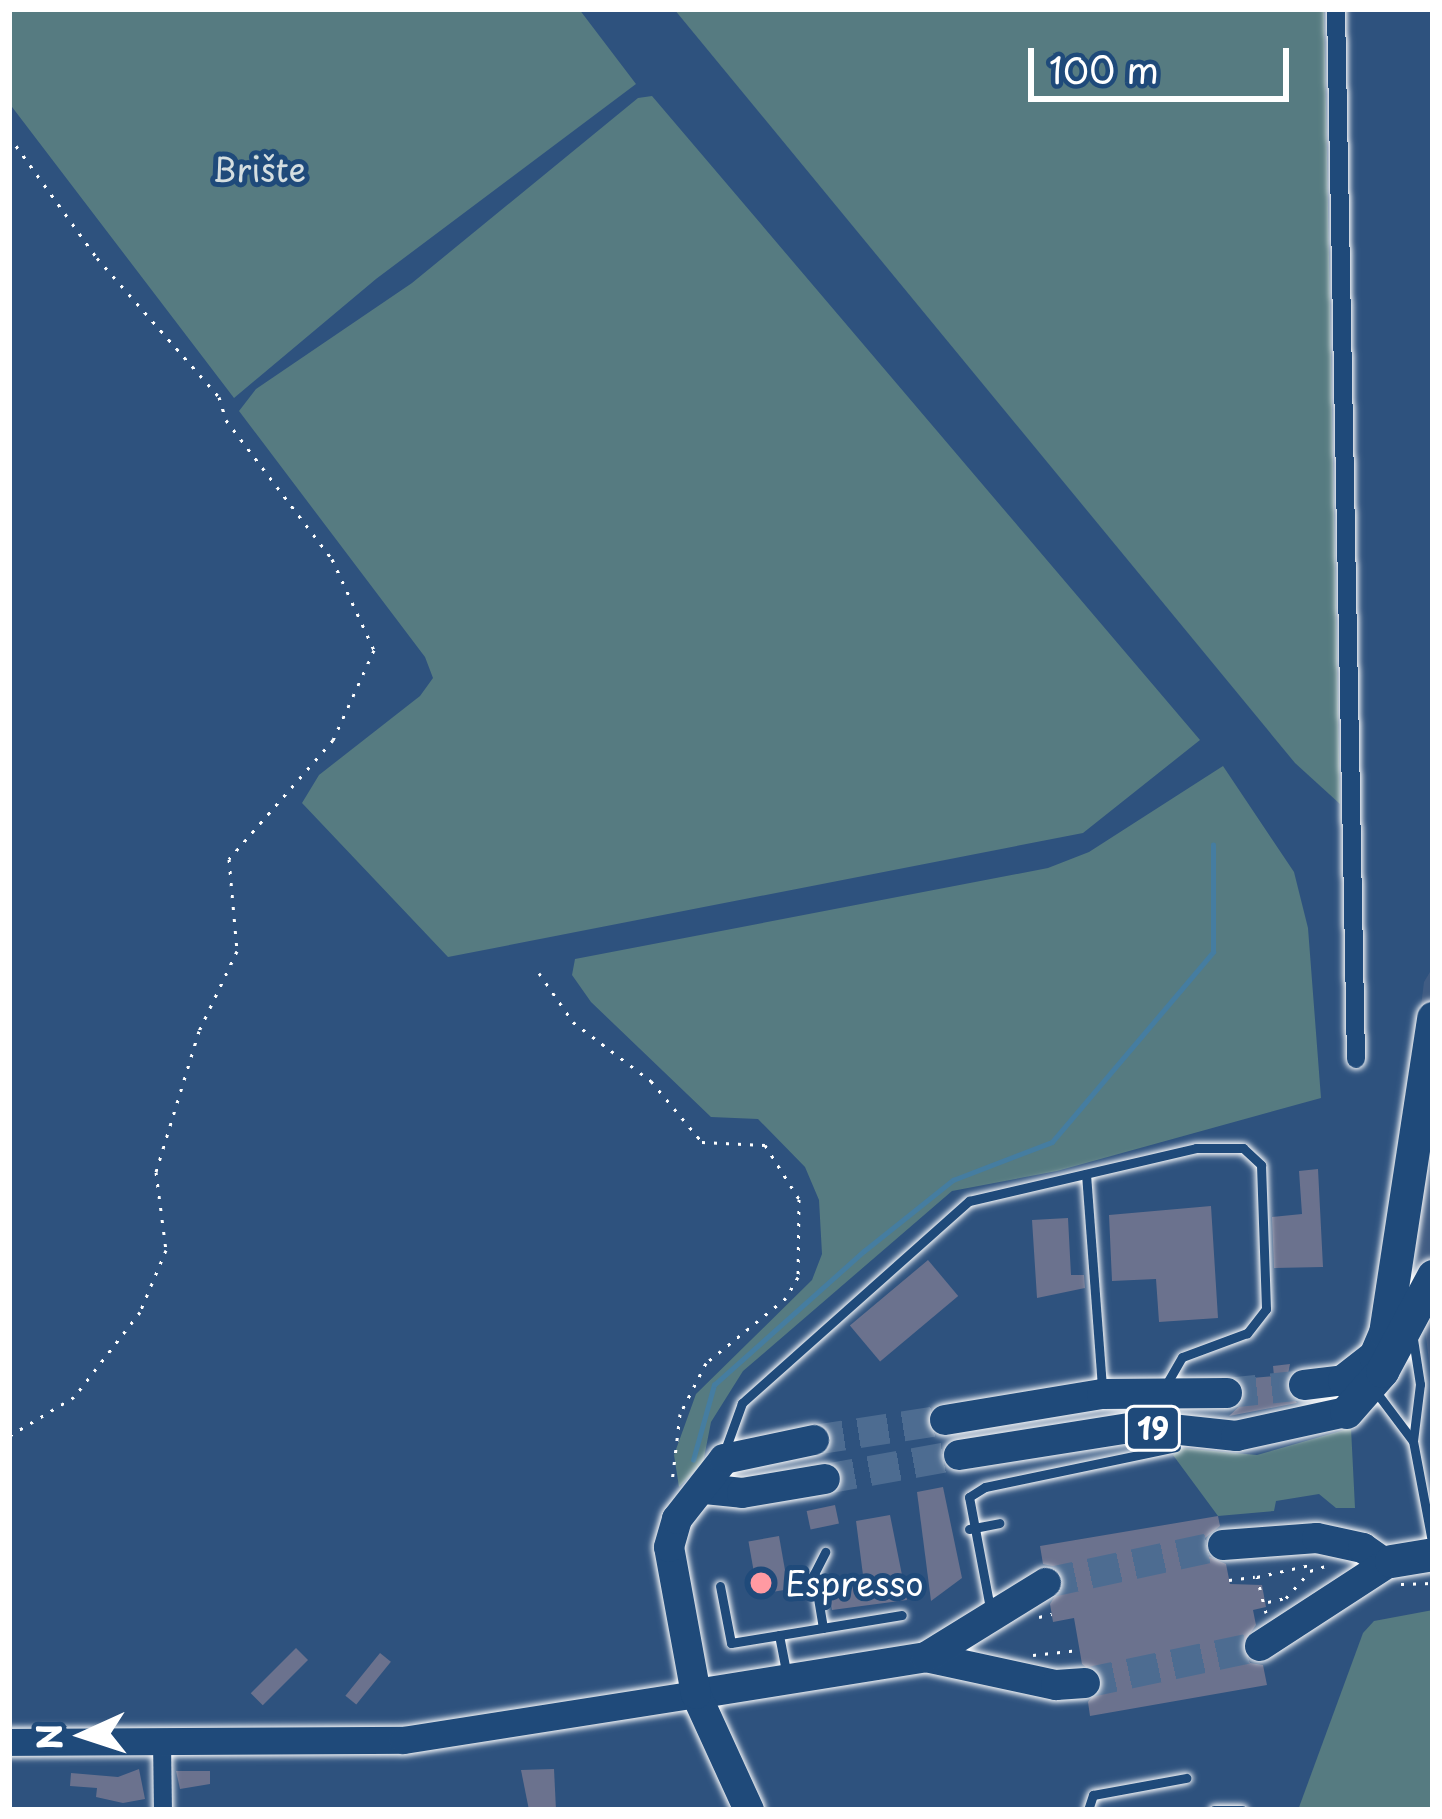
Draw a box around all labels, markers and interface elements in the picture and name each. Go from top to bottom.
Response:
scale bar [1034,24,1295,98]
text: 100 m [1049,42,1159,96]
park label: Brište [212,149,306,189]
road number: 19 [1123,1404,1183,1452]
place label: Espresso [785,1563,924,1603]
marker: Espresso [748,1570,774,1596]
north arrow [24,1675,144,1795]
text: N [22,1723,74,1751]

